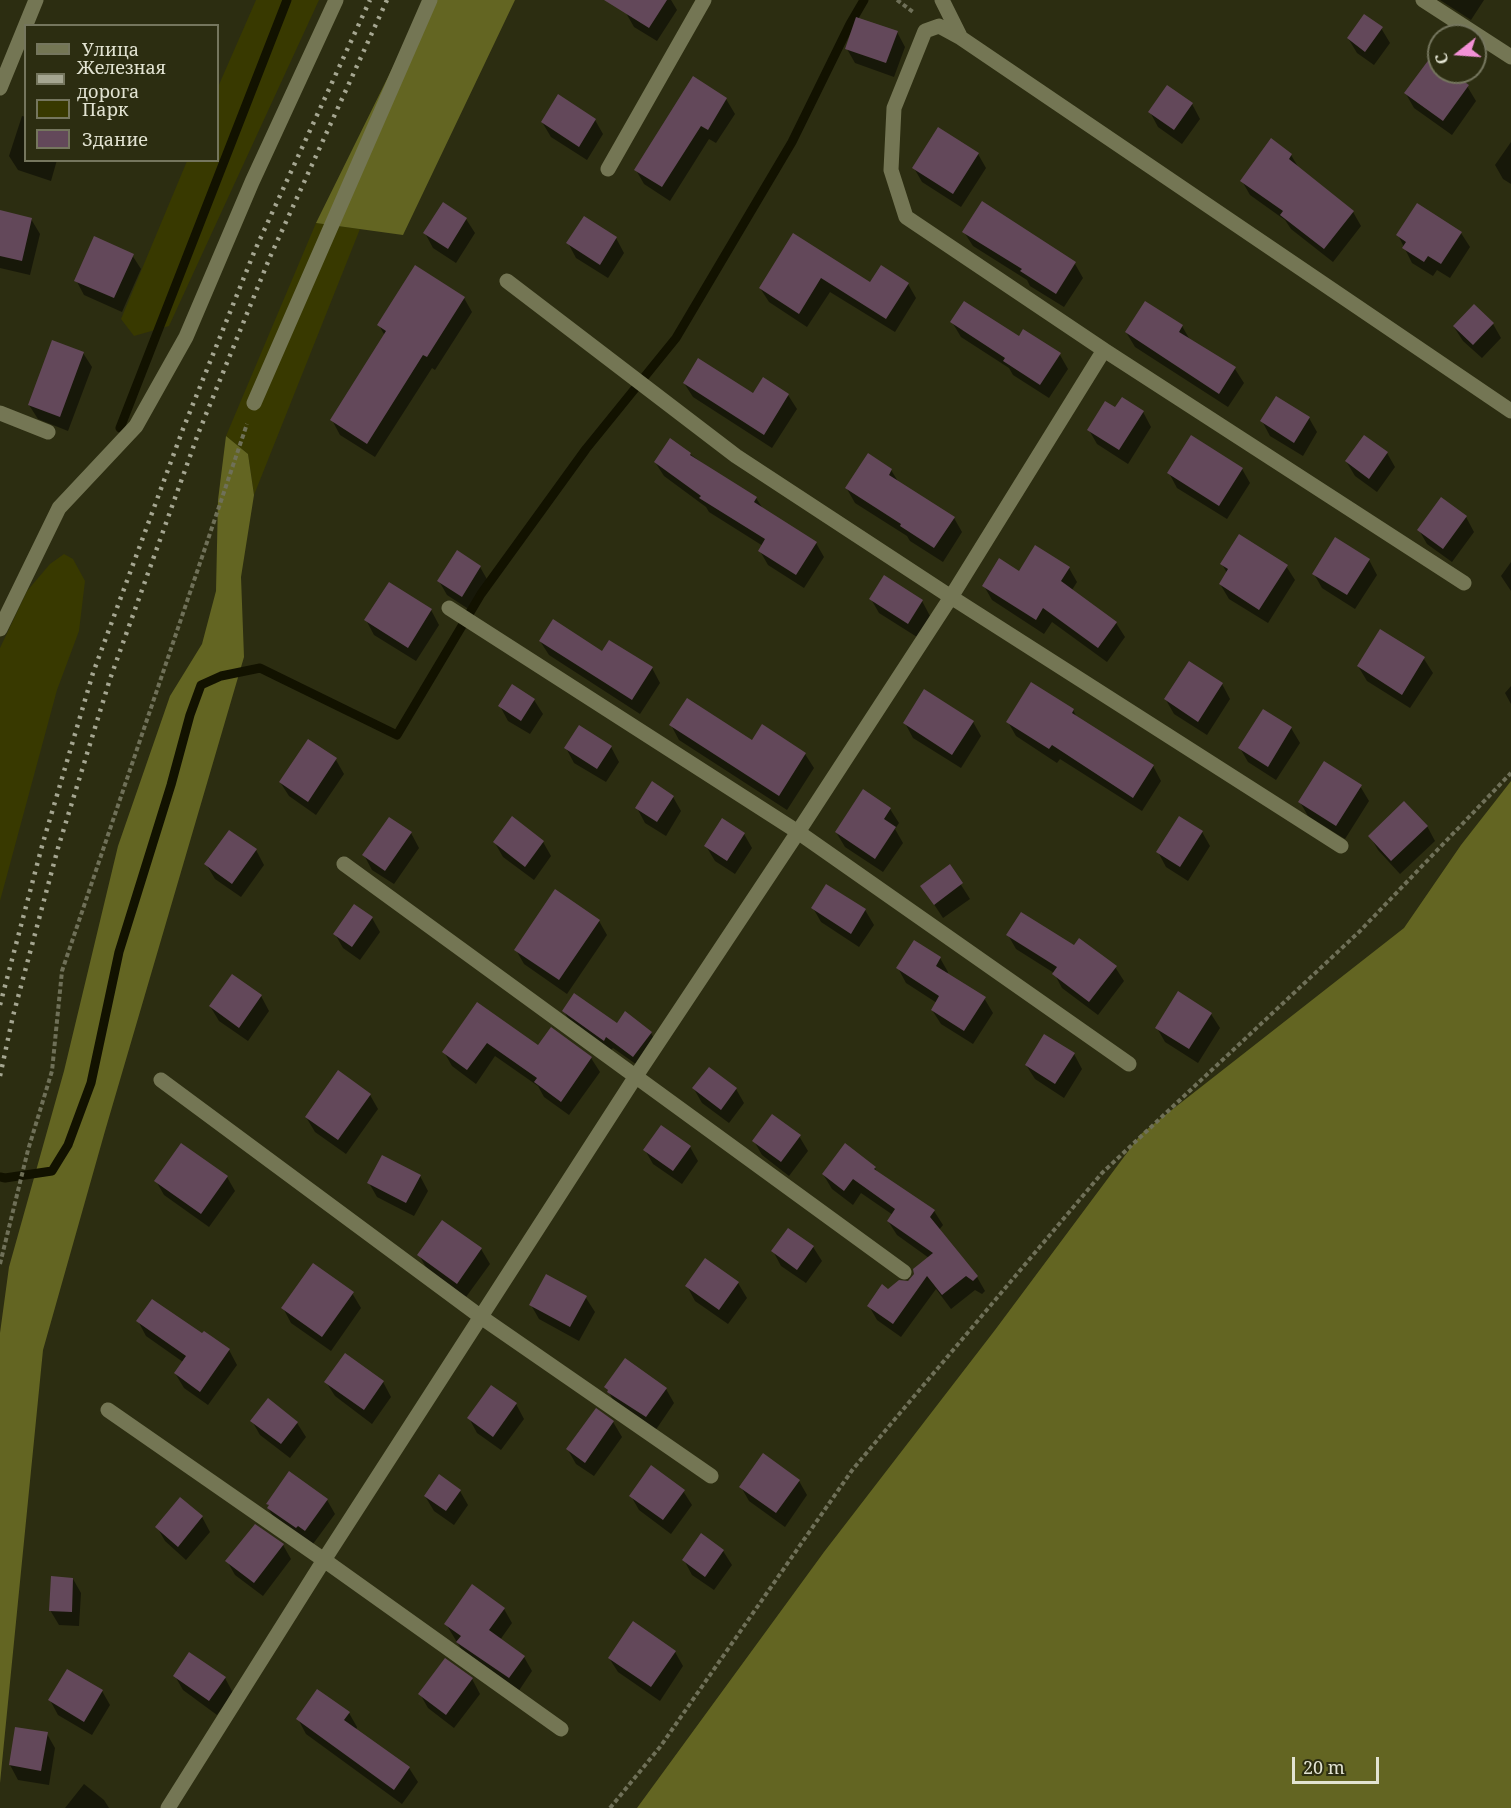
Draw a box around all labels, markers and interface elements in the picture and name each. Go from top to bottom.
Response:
legend [24,24,219,162]
north arrow [1427,24,1487,84]
text: Улица [82,37,139,61]
text: С [1430,50,1454,67]
text: Железная дорога [77,55,166,103]
text: Парк [82,97,129,121]
text: Здание [82,127,148,151]
scale bar [1295,1745,1382,1783]
text: 20 m [1303,1755,1345,1779]

